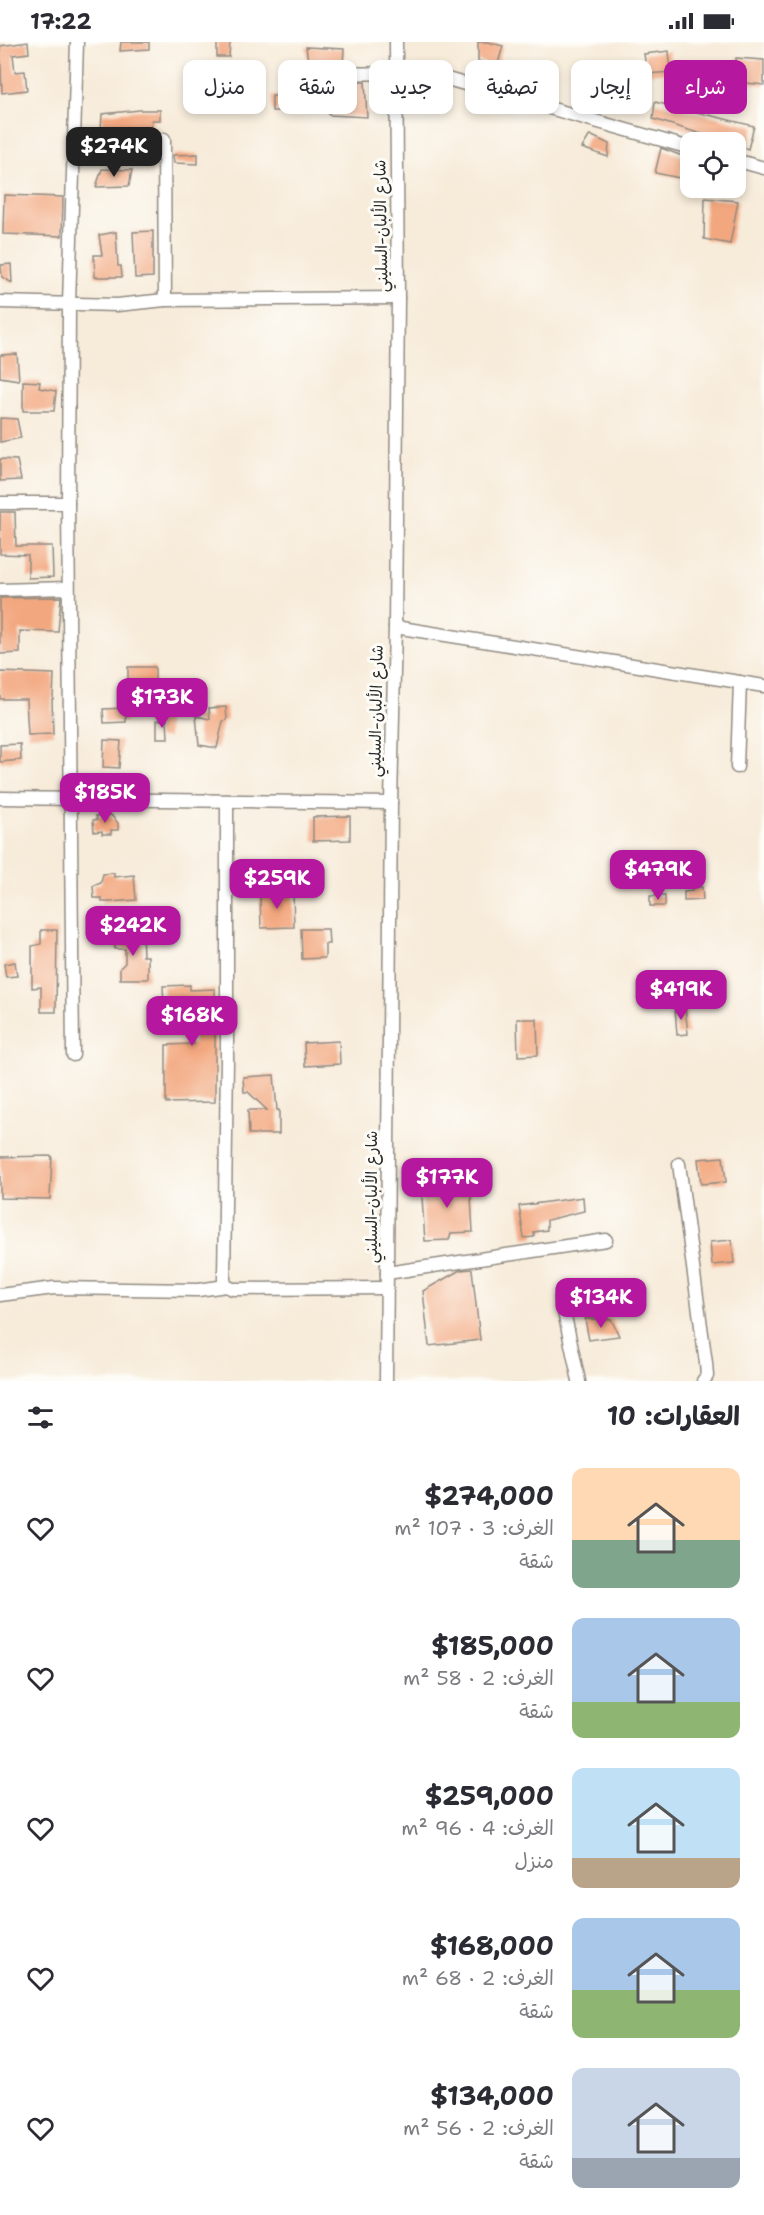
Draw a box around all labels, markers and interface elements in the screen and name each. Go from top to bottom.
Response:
text: 17:22 [30,7,92,36]
chip: منزل [183,60,266,114]
chip: شقة [278,60,357,114]
chip: جديد [369,60,453,114]
chip: تصفية [465,60,559,114]
chip: إيجار [571,60,652,114]
chip: شراء [664,60,747,114]
pin: $274K [72,127,156,178]
map controls [680,132,746,198]
button: locate [680,132,746,198]
text: $274K [80,133,148,159]
street label: شارع الألبان-السليني [369,159,397,292]
street label: شارع الألبان-السليني [364,645,392,778]
pin: $173K [120,678,204,729]
text: $173K [131,684,193,710]
pin: $185K [63,773,147,824]
text: $185K [74,779,136,805]
pin: $479K [616,850,700,901]
text: $479K [624,856,692,882]
pin: $259K [235,859,319,910]
text: $259K [244,865,310,891]
pin: $242K [91,906,175,957]
text: $242K [99,912,167,938]
pin: $419K [639,970,723,1021]
text: $419K [650,976,712,1002]
pin: $168K [150,996,234,1047]
text: $168K [160,1002,224,1028]
street label: شارع الألبان-السليني [361,1131,386,1263]
pin: $177K [405,1158,489,1209]
text: $177K [416,1164,479,1190]
pin: $134K [559,1278,643,1329]
text: $134K [569,1284,633,1310]
text: العقارات: 10 [607,1398,740,1433]
icon: filters [24,1401,57,1434]
text: $274,000 [424,1478,554,1513]
icon: home [620,1492,692,1564]
icon: heart [24,1512,57,1545]
text: الغرف: 3 · 107 m² [394,1515,554,1541]
text: شقة [519,1548,554,1574]
text: $185,000 [431,1628,554,1663]
icon: home [620,1642,692,1714]
icon: heart [24,1662,57,1695]
text: الغرف: 2 · 58 m² [403,1665,554,1691]
text: شقة [519,1698,554,1724]
text: $259,000 [424,1778,554,1813]
icon: home [620,1792,692,1864]
icon: heart [24,1812,57,1845]
text: الغرف: 4 · 96 m² [401,1815,554,1841]
text: منزل [515,1848,554,1874]
text: $168,000 [430,1928,554,1963]
icon: home [620,1942,692,2014]
icon: heart [24,1962,57,1995]
text: الغرف: 2 · 68 m² [402,1965,554,1991]
text: شقة [519,1998,554,2024]
text: $134,000 [430,2078,554,2113]
icon: home [620,2092,692,2164]
icon: heart [24,2112,57,2145]
text: الغرف: 2 · 56 m² [403,2115,554,2141]
text: شقة [519,2148,554,2174]

